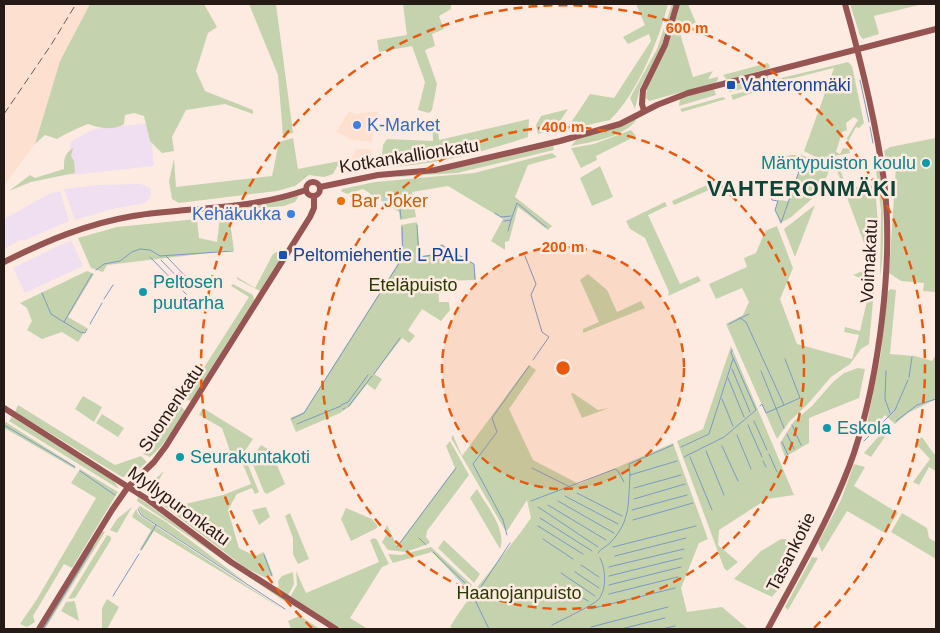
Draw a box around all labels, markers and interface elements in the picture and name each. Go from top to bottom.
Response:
text: 600 m [666,19,708,36]
place label: Vahteronmäki [741,75,851,95]
marker: Vahteronmäki [725,79,737,91]
place label: K-Market [367,115,440,135]
text: 400 m [542,118,584,135]
marker: K-Market [351,119,363,131]
street label: Kotkankallionkatu [338,135,480,177]
place label: Mäntypuiston koulu [761,153,916,173]
marker: Mäntypuiston koulu [920,157,932,169]
district label: VAHTERONMÄKI [707,176,897,201]
place label: Bar Joker [351,191,428,211]
marker: Bar Joker [335,195,347,207]
place label: Kehäkukka [192,204,282,224]
marker: Kehäkukka [285,208,297,220]
street label: Voimakatu [857,219,881,303]
text: 200 m [542,238,584,255]
place label: Peltomiehentie L PALI [293,245,469,265]
marker: Peltomiehentie L PALI [277,249,289,261]
place label: Peltosen puutarha [153,272,225,313]
park label: Eteläpuisto [368,275,458,295]
marker: Peltosen puutarha [137,286,149,298]
centre of rings [554,359,572,377]
street label: Suomenkatu [134,361,208,455]
place label: Eskola [837,418,892,438]
marker: Eskola [821,422,833,434]
place label: Seurakuntakoti [190,447,310,467]
marker: Seurakuntakoti [174,451,186,463]
street label: Myllypuronkatu [124,462,234,550]
street label: Tasankotie [763,509,819,595]
park label: Haanojanpuisto [456,583,582,603]

